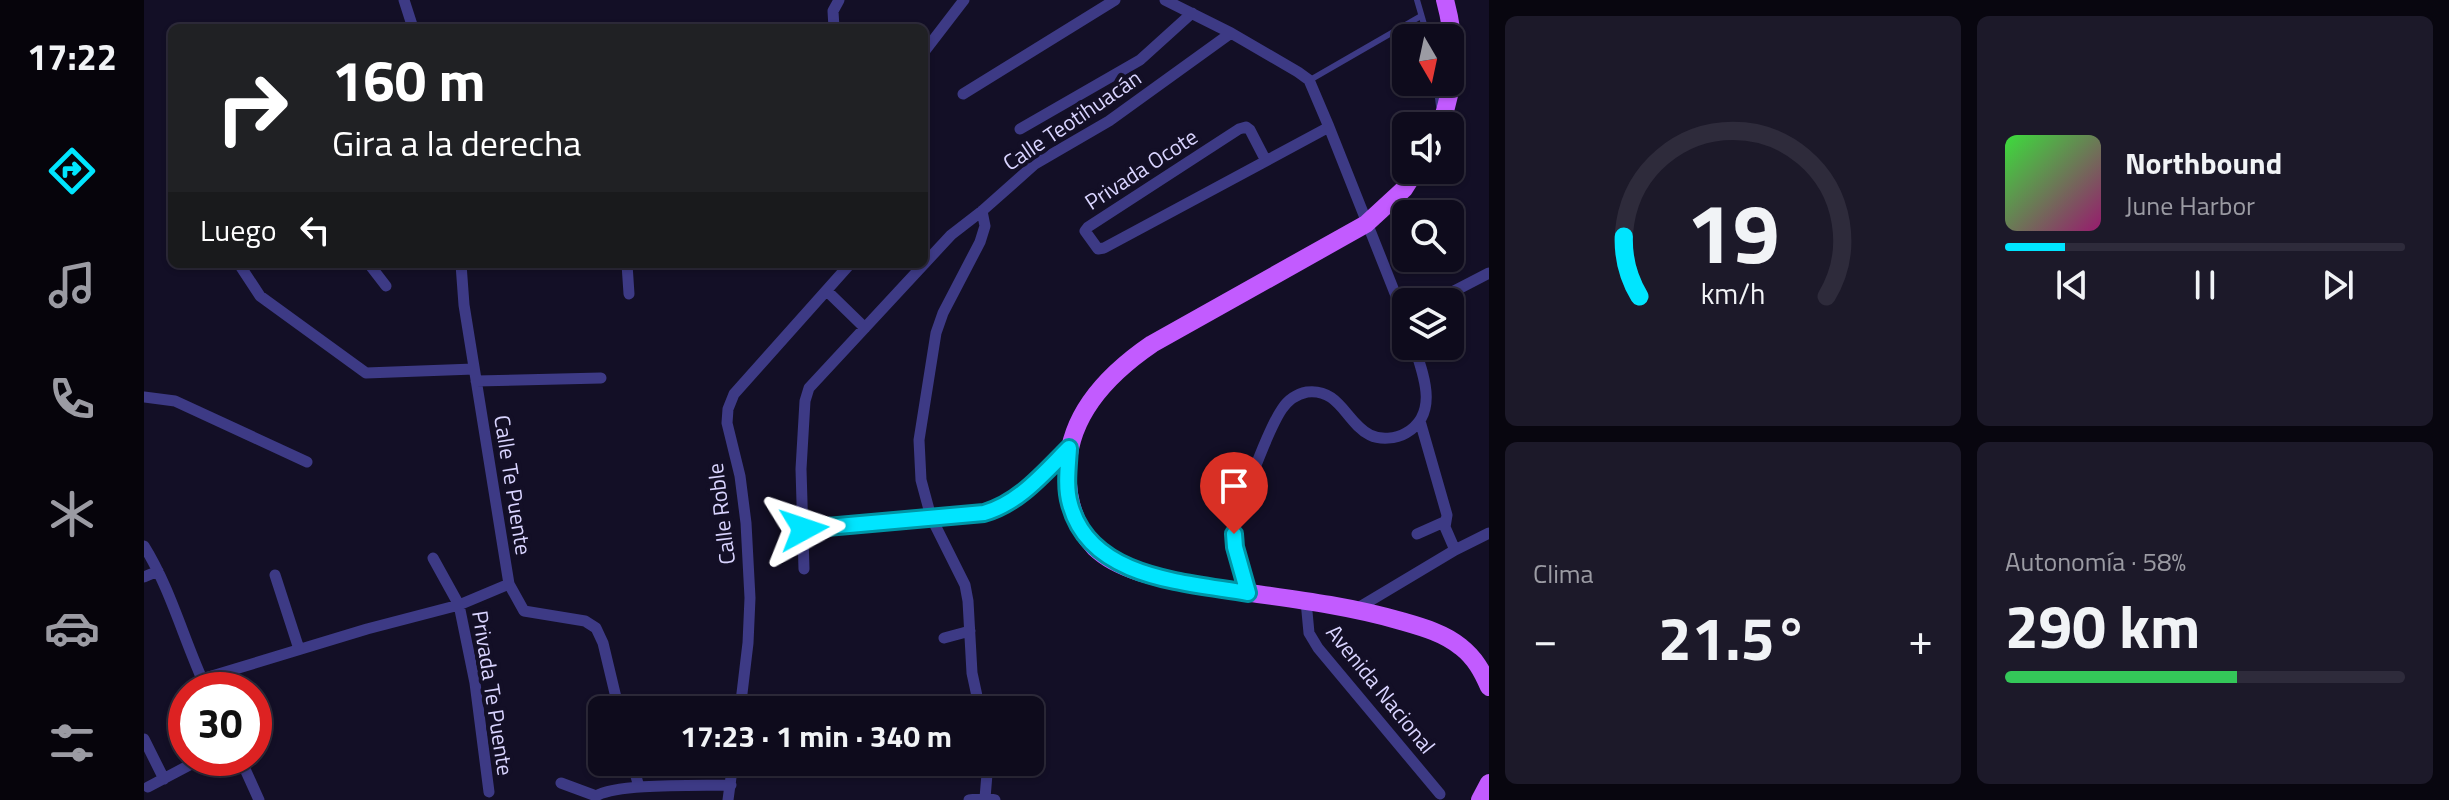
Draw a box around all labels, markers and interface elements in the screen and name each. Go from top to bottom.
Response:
north arrow [1392,24,1464,96]
map controls [1392,24,1464,360]
text: 17:22 [27,29,117,84]
text: 160 m [332,38,485,123]
icon: right [200,56,304,160]
street label: Calle Teotihuacán [996,61,1148,179]
button: sound [1392,112,1464,184]
text: Gira a la derecha [332,115,581,170]
street label: Privada Ocote [1078,120,1204,218]
text: Northbound [2125,140,2282,186]
icon: directions [44,143,100,199]
text: 19 [1686,168,1780,294]
text: June Harbor [2125,186,2255,225]
button: search [1392,200,1464,272]
text: Luego [200,207,277,253]
icon: left [293,208,337,252]
icon: music [44,257,100,313]
icon: previous [2050,263,2094,307]
icon: pause [2183,263,2227,307]
icon: next [2316,263,2360,307]
text: km/h [1701,272,1765,315]
button: layers [1392,288,1464,360]
icon: phone [44,371,100,427]
street label: Calle Te Puente [485,413,541,557]
pin [1200,452,1268,534]
street label: Calle Roble [698,461,744,567]
icon: arrive [1212,464,1256,508]
icon: climate [44,486,100,542]
position arrow [762,487,846,571]
text: Autonomía · 58% [2005,542,2186,581]
text: Clima [1533,554,1594,593]
text: 290 km [2005,580,2200,671]
text: 21.5° [1658,592,1808,683]
icon: car [44,600,100,656]
text: − [1533,605,1558,672]
text: + [1908,605,1933,672]
street label: Privada Te Puente [463,608,523,778]
street label: Avenida Nacional [1318,617,1444,761]
speed limit sign: 30 [168,672,272,776]
text: 17:23 · 1 min · 340 m [680,713,952,759]
icon: filters [44,715,100,771]

